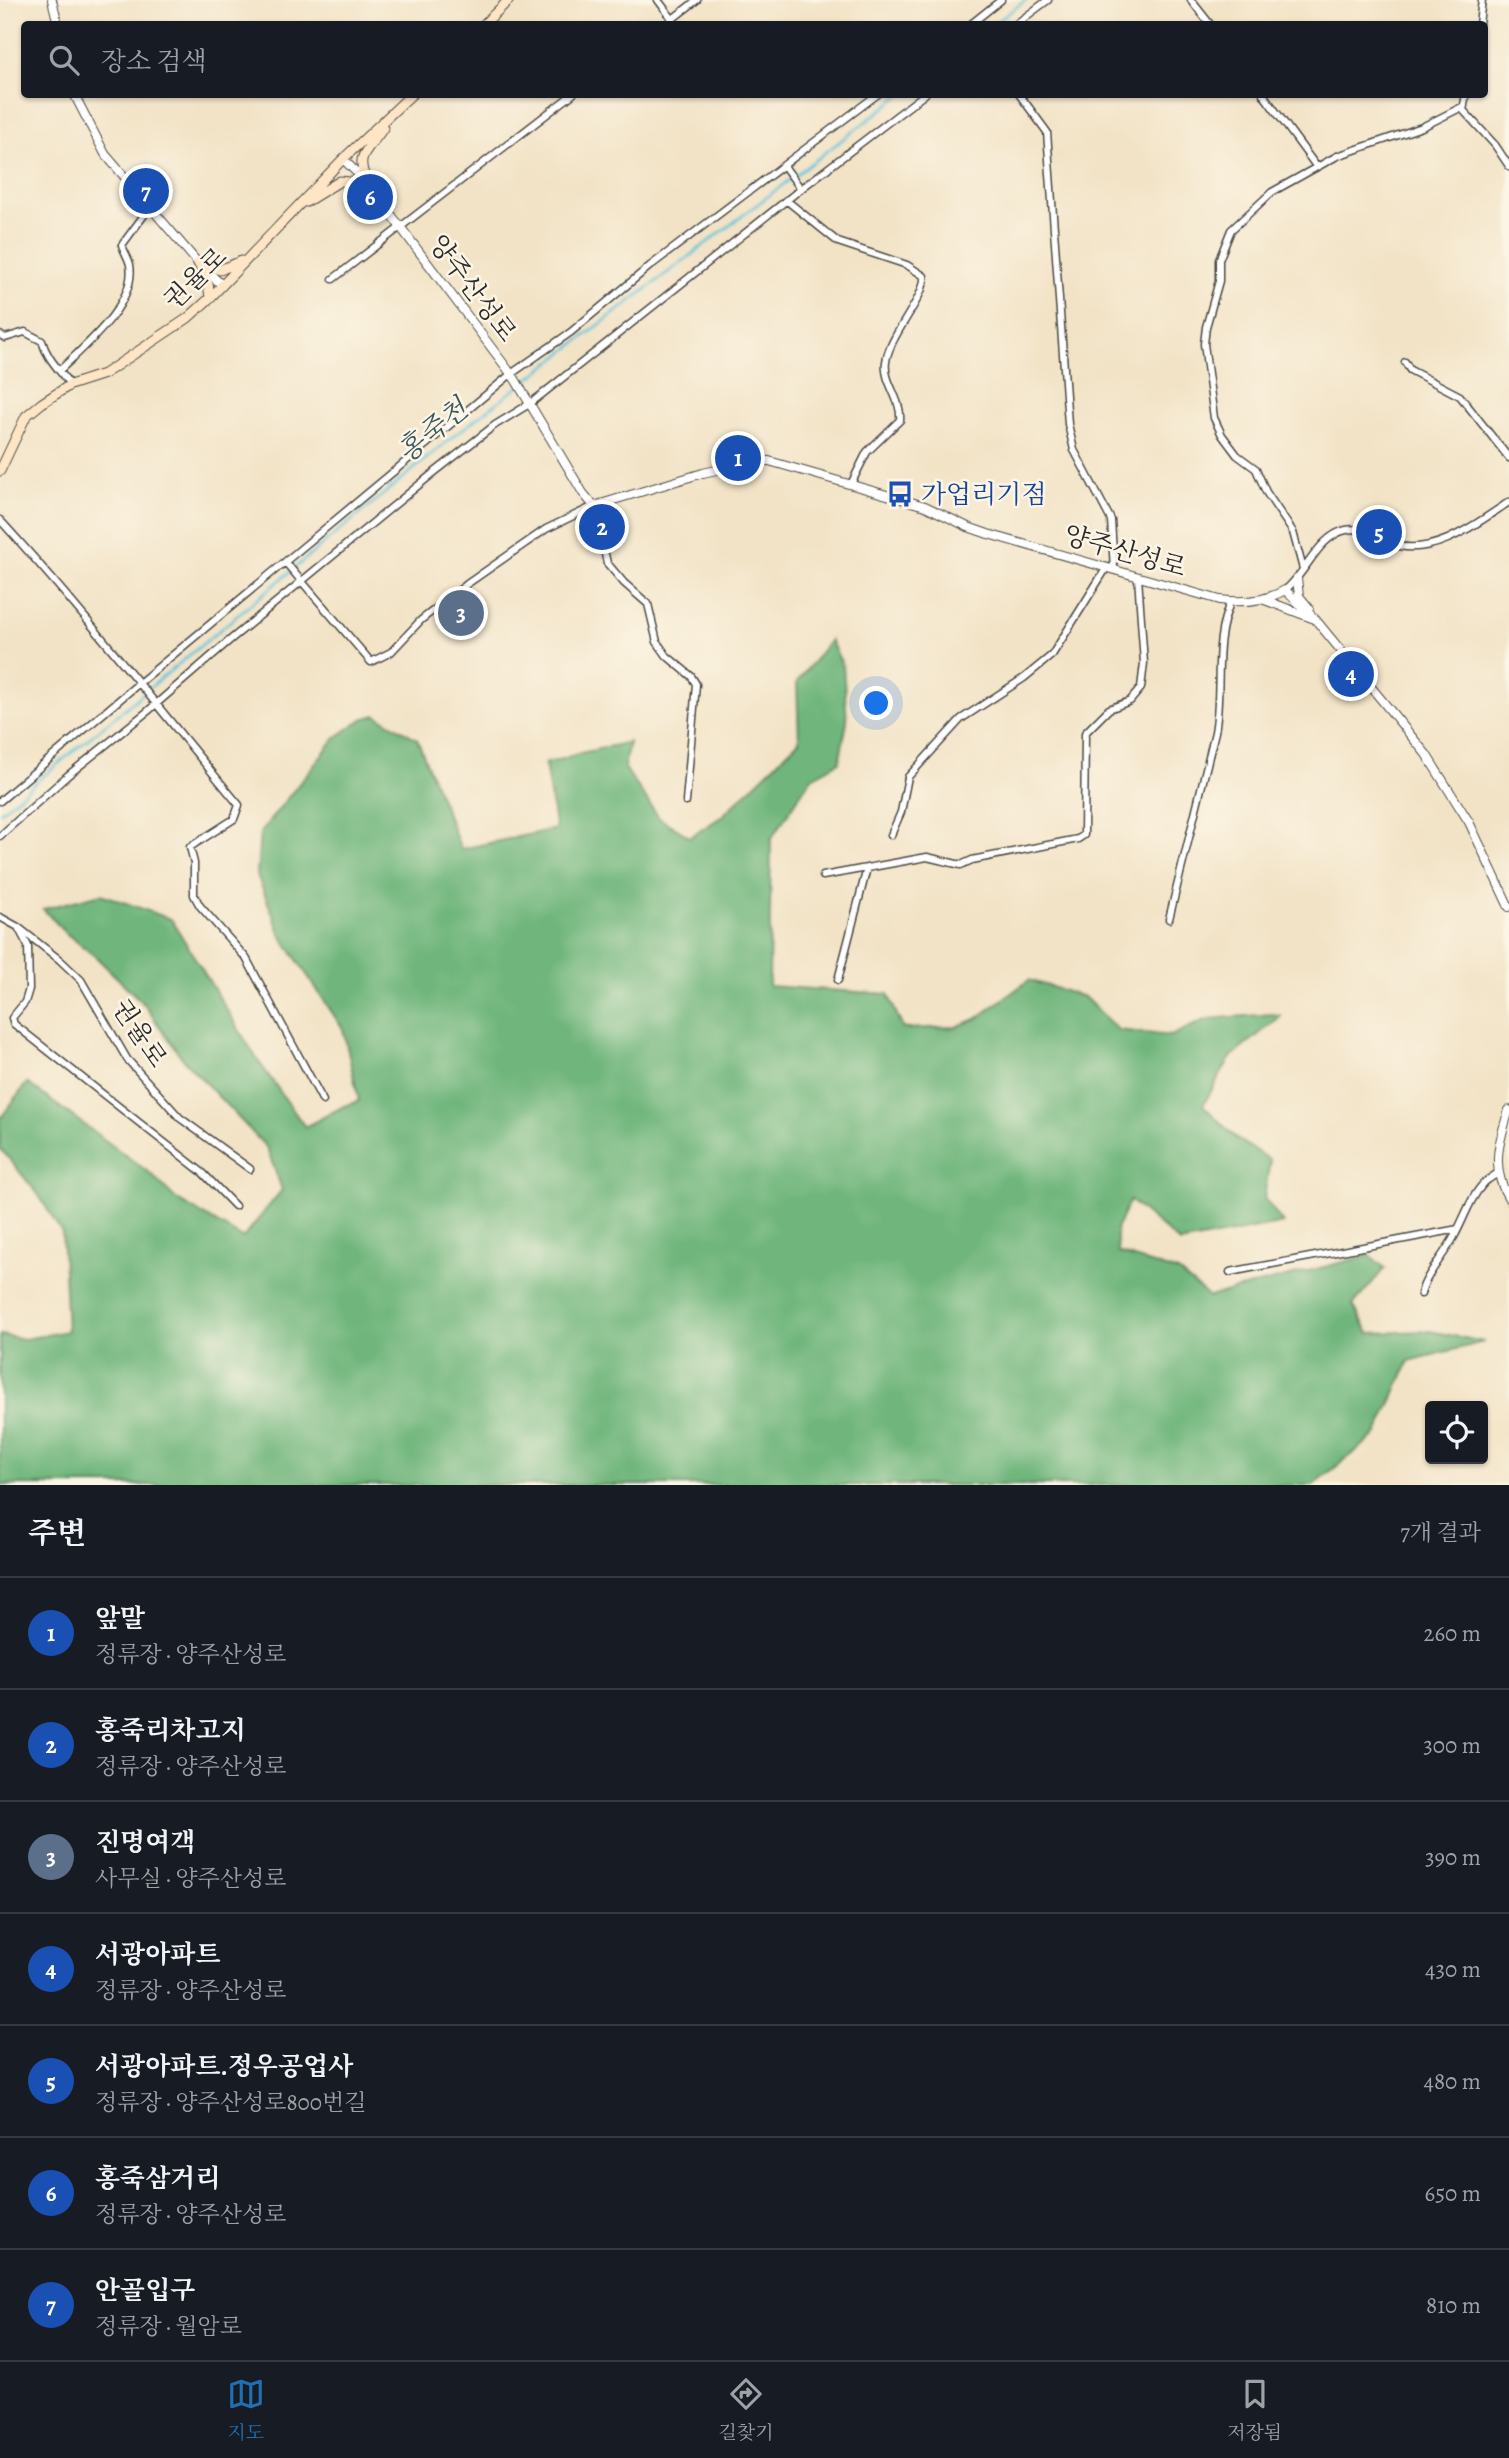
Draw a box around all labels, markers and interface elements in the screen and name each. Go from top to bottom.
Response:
search box [21,21,1488,98]
icon: search [45,41,83,79]
text: 장소 검색 [101,44,207,79]
pin: 7 [123,165,169,217]
pin: 6 [347,171,393,223]
street label: 양주산성로 [421,228,524,349]
street label: 권율로 [156,240,235,317]
water label: 홍죽천 [389,389,478,471]
pin: 1 [715,432,761,484]
place label: 가업리기점 [921,477,1047,512]
bus stop icon: 가업리기점 [885,479,915,509]
pin: 2 [579,501,625,553]
pin: 5 [1356,506,1402,558]
street label: 양주산성로 [1060,517,1190,586]
pin: 3 [438,587,484,639]
pin: 4 [1328,648,1374,700]
your location [859,686,893,720]
street label: 권율로 [104,992,175,1074]
map controls [1425,1401,1488,1464]
button: locate [1425,1401,1488,1464]
text: 주변 [28,1513,86,1553]
text: 7개 결과 [1400,1517,1481,1548]
text: 앞말 [95,1601,145,1636]
text: 1 [47,1618,55,1649]
text: 260 m [1423,1618,1481,1649]
text: 정류장 · 양주산성로 [95,1639,286,1670]
text: 홍죽리차고지 [95,1713,246,1748]
text: 2 [45,1730,57,1761]
text: 300 m [1423,1730,1481,1761]
text: 정류장 · 양주산성로 [95,1751,286,1782]
text: 진명여객 [95,1825,195,1860]
text: 3 [46,1842,56,1873]
text: 390 m [1425,1842,1481,1873]
text: 사무실 · 양주산성로 [95,1863,286,1894]
text: 서광아파트 [95,1937,221,1972]
text: 4 [46,1954,56,1985]
text: 430 m [1425,1954,1481,1985]
text: 정류장 · 양주산성로 [95,1975,286,2006]
text: 서광아파트.정우공업사 [95,2049,353,2084]
text: 5 [46,2066,56,2097]
text: 480 m [1423,2066,1481,2097]
text: 정류장 · 양주산성로800번길 [95,2087,367,2118]
text: 홍죽삼거리 [95,2161,221,2196]
text: 6 [46,2178,56,2209]
text: 650 m [1425,2178,1481,2209]
text: 정류장 · 양주산성로 [95,2199,286,2230]
text: 안골입구 [95,2273,195,2308]
text: 7 [46,2290,56,2321]
text: 810 m [1426,2290,1481,2321]
text: 정류장 · 월암로 [95,2311,242,2342]
tab: 지도 [227,2375,265,2446]
tab: 길찾기 [718,2375,774,2446]
tab: 저장됨 [1227,2375,1282,2446]

